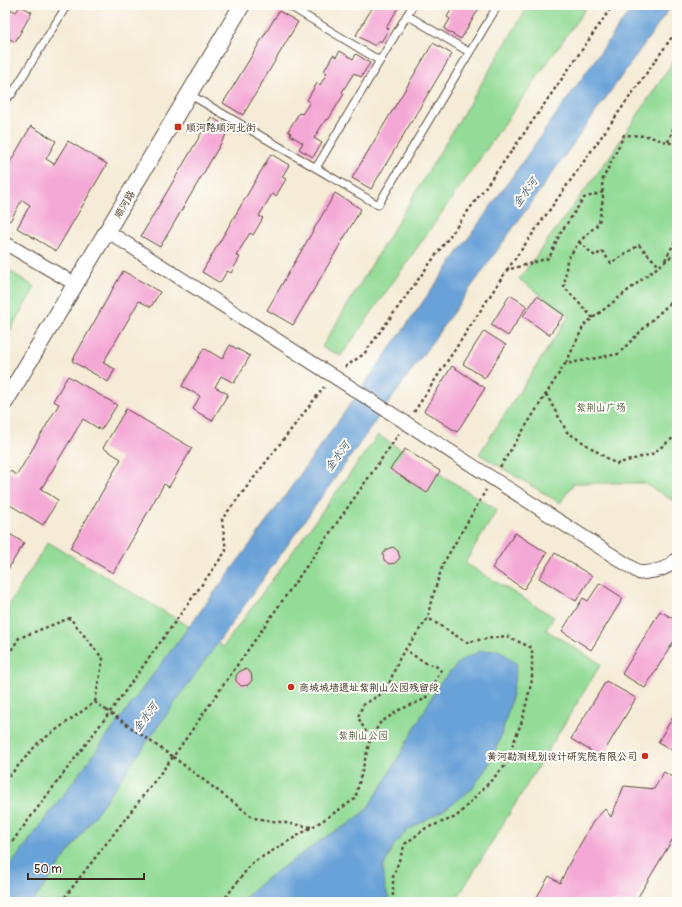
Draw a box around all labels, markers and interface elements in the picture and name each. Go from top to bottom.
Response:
marker: 顺河路顺河北街 [173,122,183,132]
place label: 顺河路顺河北街 [186,122,256,134]
water label: 金水河 [510,174,542,209]
street label: 顺河路 [112,189,138,220]
park label: 紫荆山广场 [576,402,626,414]
water label: 金水河 [322,438,354,473]
marker: 商城城墙遗址紫荆山公园残留段 [286,682,296,692]
place label: 商城城墙遗址紫荆山公园残留段 [299,682,439,694]
water label: 金水河 [130,699,162,734]
park label: 紫荆山公园 [338,730,388,742]
place label: 黄河勘测规划设计研究院有限公司 [487,751,637,763]
marker: 黄河勘测规划设计研究院有限公司 [640,751,650,761]
scale bar [28,855,144,881]
text: 50 m [34,862,62,877]

